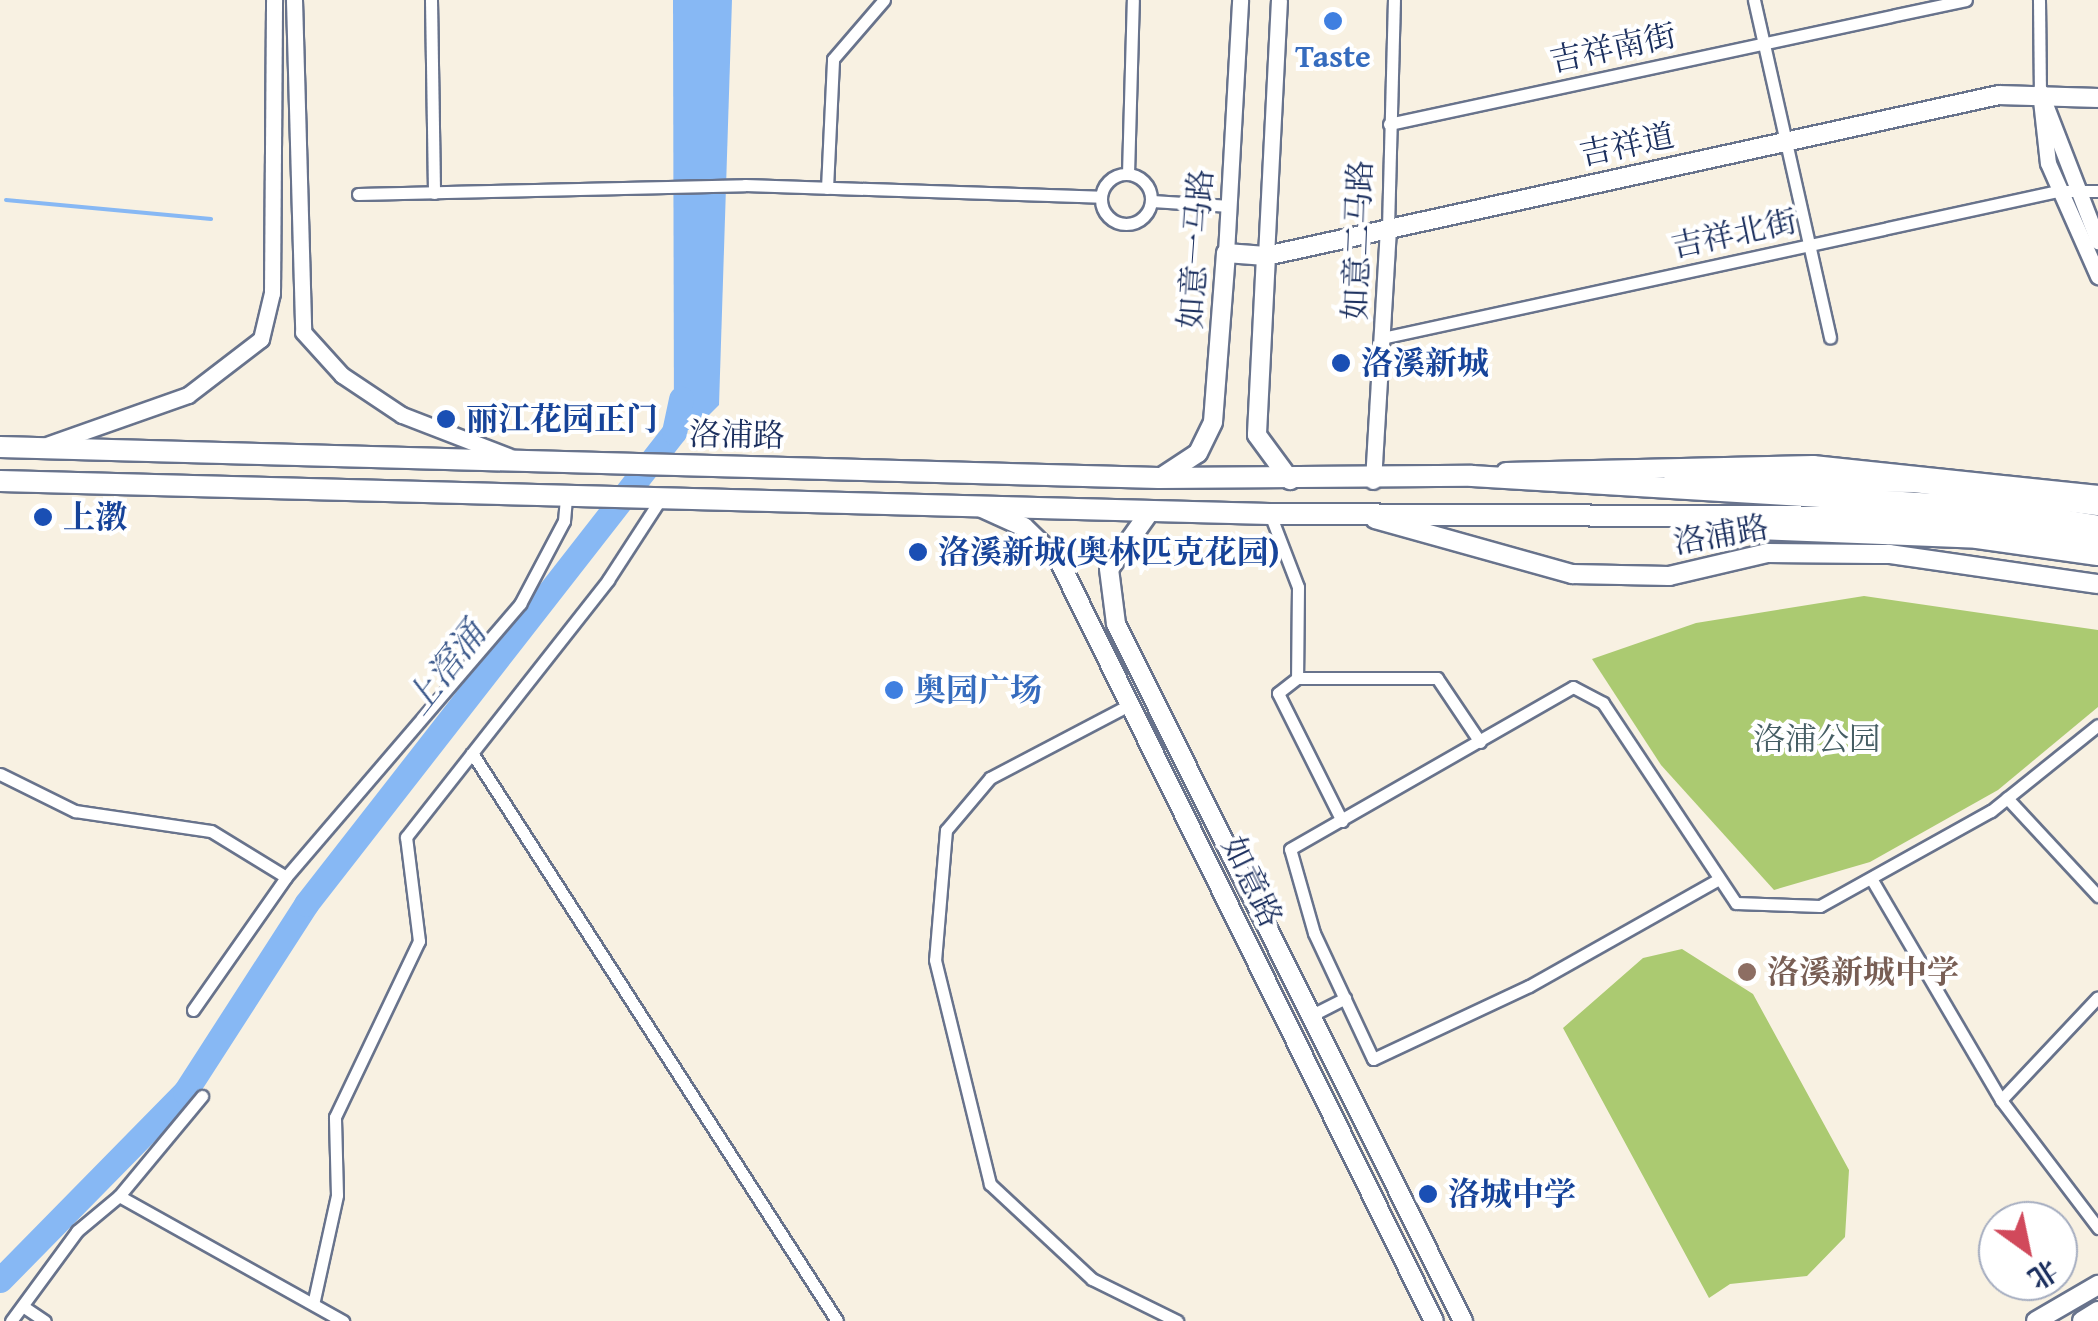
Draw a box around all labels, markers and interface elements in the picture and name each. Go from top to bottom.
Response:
marker: Taste [1322,10,1344,32]
street label: 吉祥南街 [1546,16,1680,80]
place label: Taste [1295,37,1371,75]
street label: 吉祥道 [1576,116,1678,174]
street label: 如意二马路 [1336,159,1380,321]
street label: 如意一马路 [1171,168,1221,330]
street label: 吉祥北街 [1667,202,1801,266]
place label: 洛溪新城 [1361,344,1489,382]
marker: 洛溪新城 [1330,352,1352,374]
place label: 丽江花园正门 [466,400,658,438]
marker: 丽江花园正门 [435,408,457,430]
street label: 洛浦路 [689,415,785,455]
place label: 上漖 [63,498,127,536]
marker: 上漖 [32,506,54,528]
street label: 洛浦路 [1670,508,1772,562]
place label: 洛溪新城(奥林匹克花园) [938,533,1280,571]
marker: 洛溪新城(奥林匹克花园) [907,541,929,563]
water label: 上滘涌 [396,614,494,722]
place label: 奥园广场 [914,671,1042,709]
marker: 奥园广场 [883,679,905,701]
park label: 洛浦公园 [1753,720,1881,758]
street label: 如意路 [1214,830,1290,934]
place label: 洛溪新城中学 [1767,953,1959,991]
marker: 洛溪新城中学 [1736,961,1758,983]
place label: 洛城中学 [1448,1175,1576,1213]
marker: 洛城中学 [1417,1183,1439,1205]
north arrow [1978,1201,2078,1301]
text: 北 [2021,1250,2066,1300]

